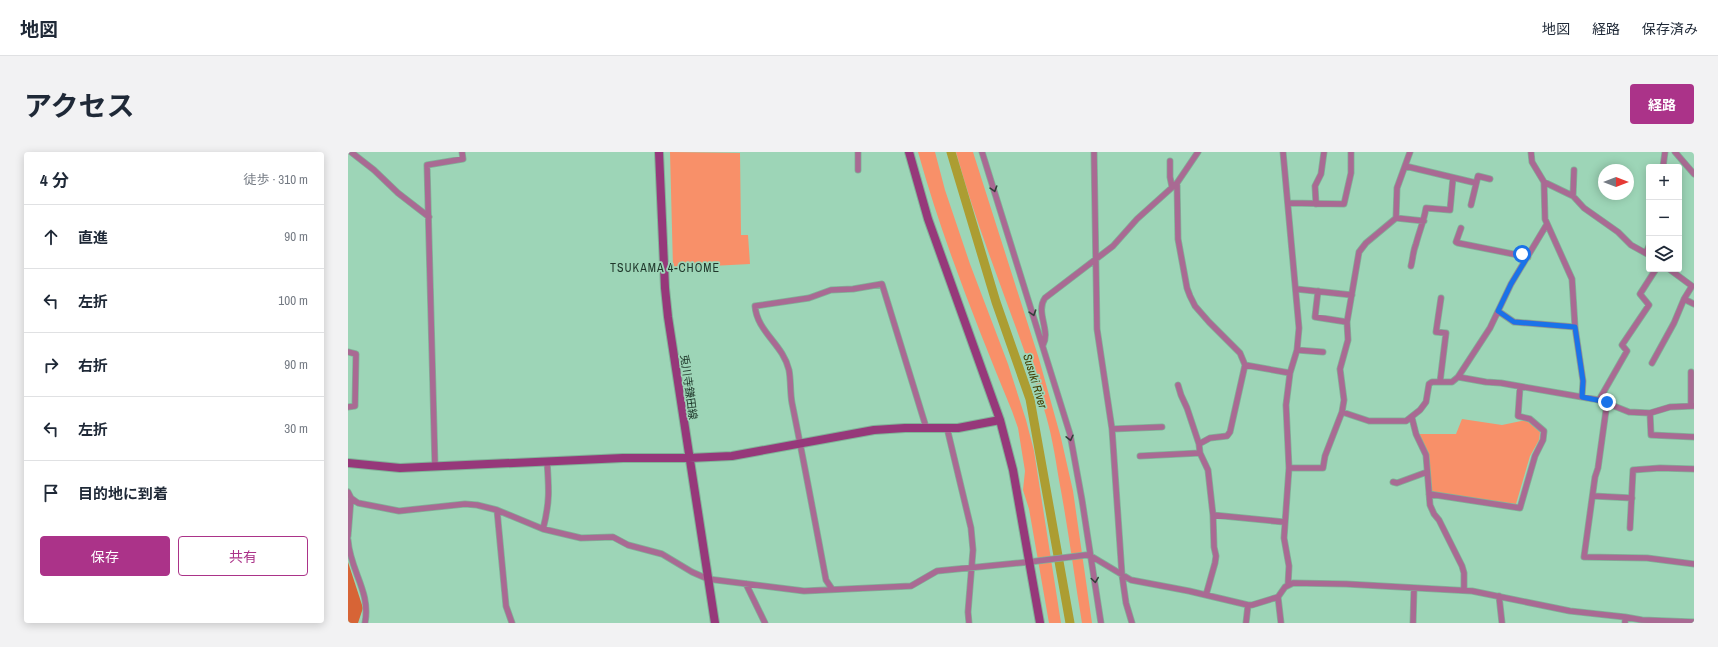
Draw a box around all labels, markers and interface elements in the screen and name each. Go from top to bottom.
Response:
text: 地図 [20,16,58,42]
text: 地図 [1542,20,1570,38]
text: 経路 [1592,20,1620,38]
text: 保存済み [1642,20,1698,38]
button: 経路 [1630,84,1694,124]
text: アクセス [24,87,135,125]
north arrow [1598,164,1634,200]
map controls [1646,164,1682,272]
button: + [1646,164,1682,200]
text: 4 分 [40,168,69,191]
text: 徒歩 · 310 m [243,171,308,188]
one-way arrow [989,186,997,193]
button: − [1646,200,1682,236]
icon: ahead [40,226,62,248]
text: 直進 [78,227,108,248]
text: 90 m [284,228,308,245]
button: layers [1646,236,1682,272]
route start [1513,245,1531,263]
district label: TSUKAMA 4-CHOME [610,260,720,276]
icon: left [40,290,62,312]
text: 左折 [78,291,108,312]
text: 100 m [278,292,308,309]
one-way arrow [1028,309,1037,316]
water label: Susuki River [1019,352,1051,411]
street label: 兎川寺鎌田線 [677,353,701,421]
icon: right [40,354,62,376]
text: 右折 [78,355,108,376]
text: 90 m [284,356,308,373]
route end [1598,393,1616,411]
icon: left [40,418,62,440]
text: 左折 [78,419,108,440]
text: 30 m [284,420,308,437]
one-way arrow [1066,434,1074,441]
icon: arrive [40,482,62,504]
text: 目的地に到着 [78,483,168,504]
button: 保存 [40,536,170,576]
button: 共有 [178,536,308,576]
one-way arrow [1090,576,1099,583]

